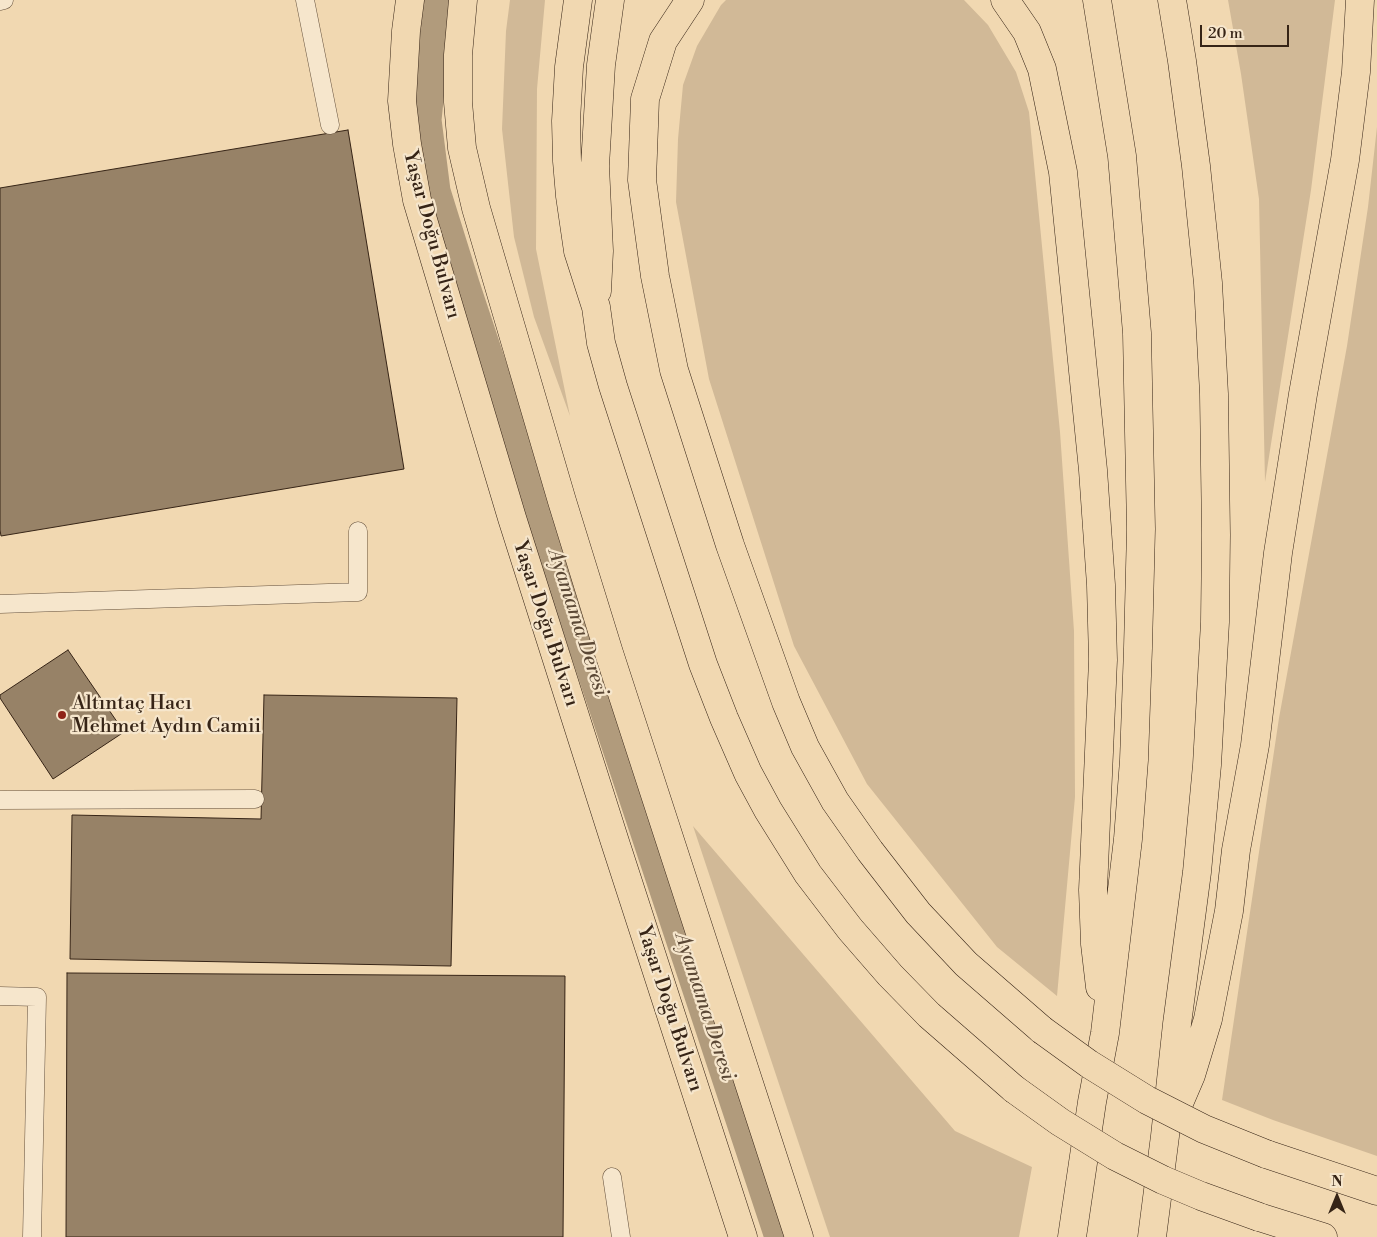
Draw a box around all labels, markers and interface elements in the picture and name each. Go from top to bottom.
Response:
scale bar [1202,15,1291,47]
text: 20 m [1208,24,1243,43]
street label: Yaşar Doğu Bulvarı [397,148,465,322]
street label: Yaşar Doğu Bulvarı [507,538,583,710]
water label: Ayamama Deresi [541,546,613,700]
place label: Altıntaç Hacı Mehmet Aydın Camii [72,692,261,739]
marker: Altıntaç Hacı Mehmet Aydın Camii [56,709,68,721]
street label: Yaşar Doğu Bulvarı [631,923,707,1095]
water label: Ayamama Deresi [668,930,740,1084]
north arrow [1312,1172,1362,1222]
text: N [1331,1173,1343,1191]

